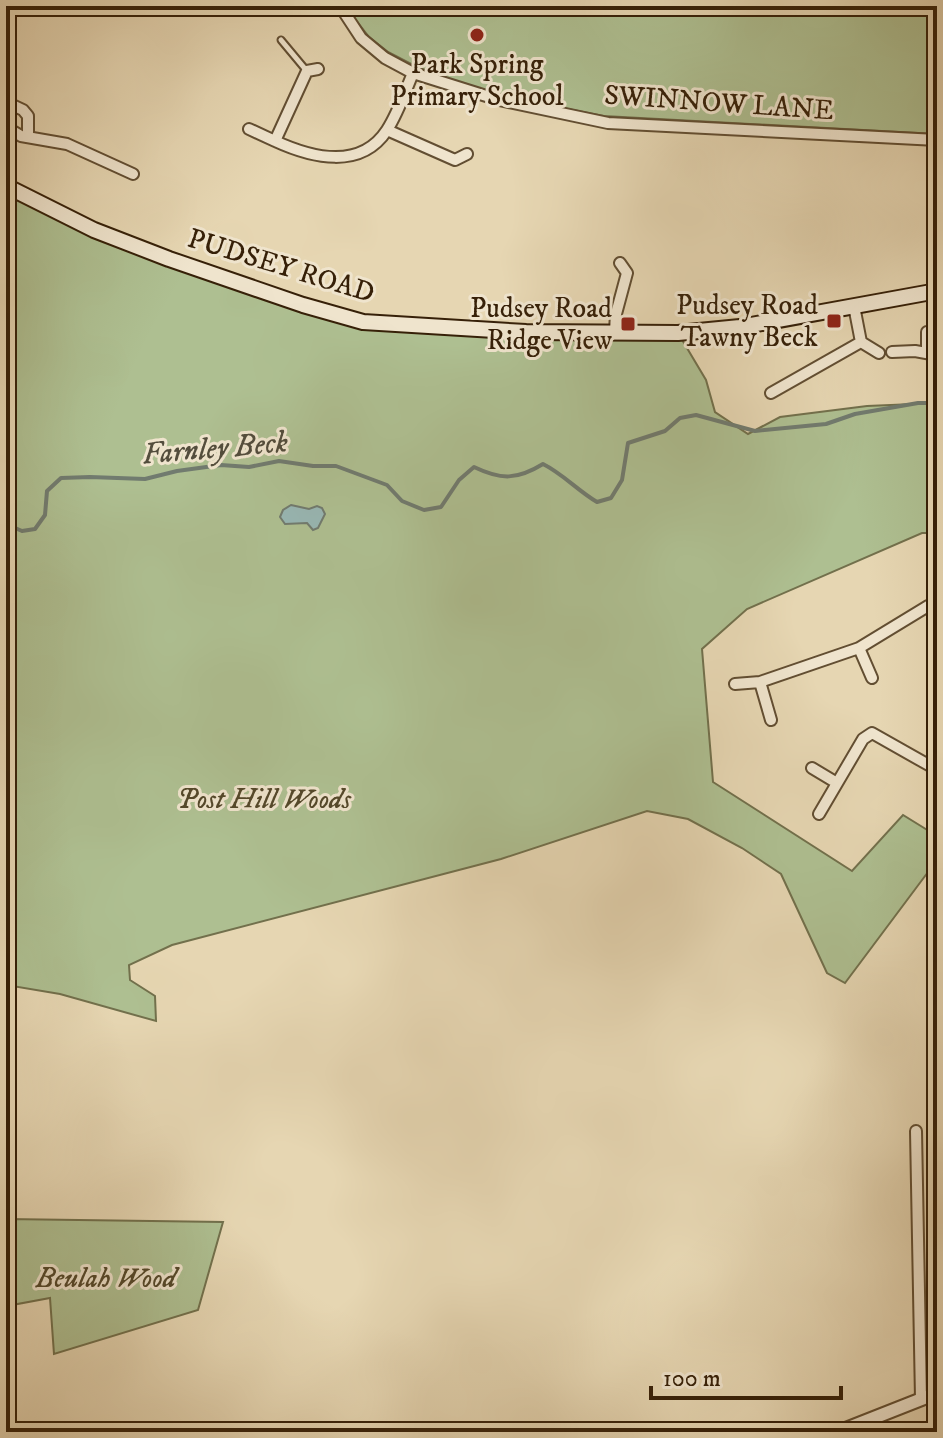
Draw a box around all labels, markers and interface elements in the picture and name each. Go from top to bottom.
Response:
marker: Park Spring Primary School [468,26,486,44]
place label: Park Spring Primary School [390,47,564,114]
street label: SWINNOW LANE [603,78,835,128]
street label: PUDSEY ROAD [183,221,379,311]
place label: Pudsey Road Tawny Beck [676,288,818,355]
place label: Pudsey Road Ridge View [470,291,612,358]
marker: Pudsey Road Tawny Beck [825,312,843,330]
marker: Pudsey Road Ridge View [619,315,637,333]
water label: Farnley Beck [141,424,290,474]
park label: Post Hill Woods [177,782,351,817]
park label: Beulah Wood [35,1261,180,1296]
scale bar [651,1350,841,1400]
text: 100 m [663,1364,721,1394]

